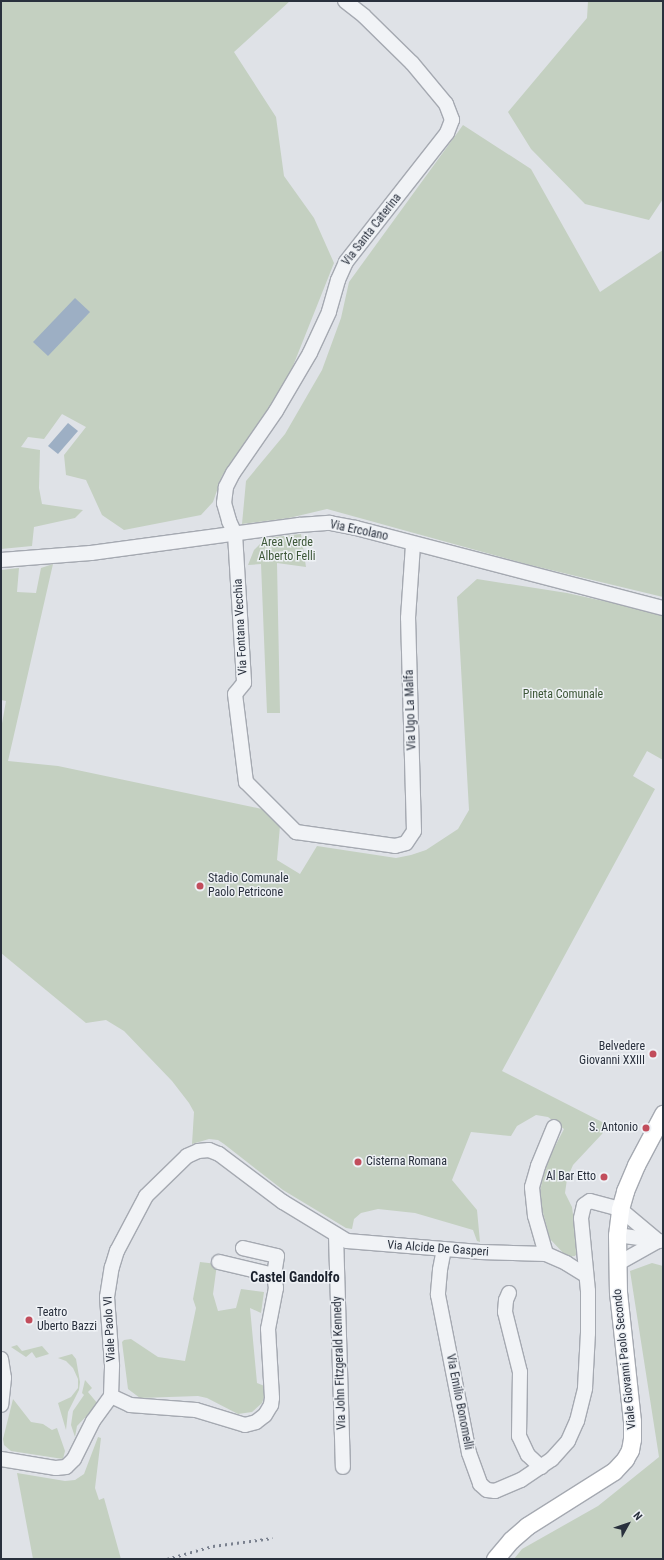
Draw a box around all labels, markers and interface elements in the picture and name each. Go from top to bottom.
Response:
street label: Via Santa Caterina [339,191,405,269]
street label: Via Ercolano [328,518,390,544]
park label: Area Verde Alberto Felli [259,536,315,564]
street label: Via Fontana Vecchia [231,578,251,676]
street label: Via Ugo La Malfa [402,669,420,751]
park label: Pineta Comunale [523,688,603,702]
place label: Stadio Comunale Paolo Petricone [208,872,289,900]
marker: Stadio Comunale Paolo Petricone [195,881,205,891]
place label: Belvedere Giovanni XXIII [579,1040,645,1068]
marker: Belvedere Giovanni XXIII [648,1049,658,1059]
place label: S. Antonio [589,1121,638,1135]
marker: S. Antonio [641,1123,651,1133]
place label: Cisterna Romana [366,1155,447,1169]
marker: Cisterna Romana [353,1157,363,1167]
place label: Al Bar Etto [546,1170,596,1184]
marker: Al Bar Etto [599,1172,609,1182]
street label: Via Alcide De Gasperi [387,1238,489,1260]
district label: Castel Gandolfo [250,1269,340,1285]
street label: Viale Giovanni Paolo Secondo [610,1288,640,1430]
street label: Viale Paolo VI [101,1296,119,1362]
street label: Via John Fitzgerald Kennedy [330,1296,350,1430]
place label: Teatro Uberto Bazzi [37,1306,97,1334]
marker: Teatro Uberto Bazzi [24,1315,34,1325]
street label: Via Emilio Bonomelli [443,1353,475,1451]
north arrow [608,1504,648,1544]
text: N [630,1509,645,1523]

